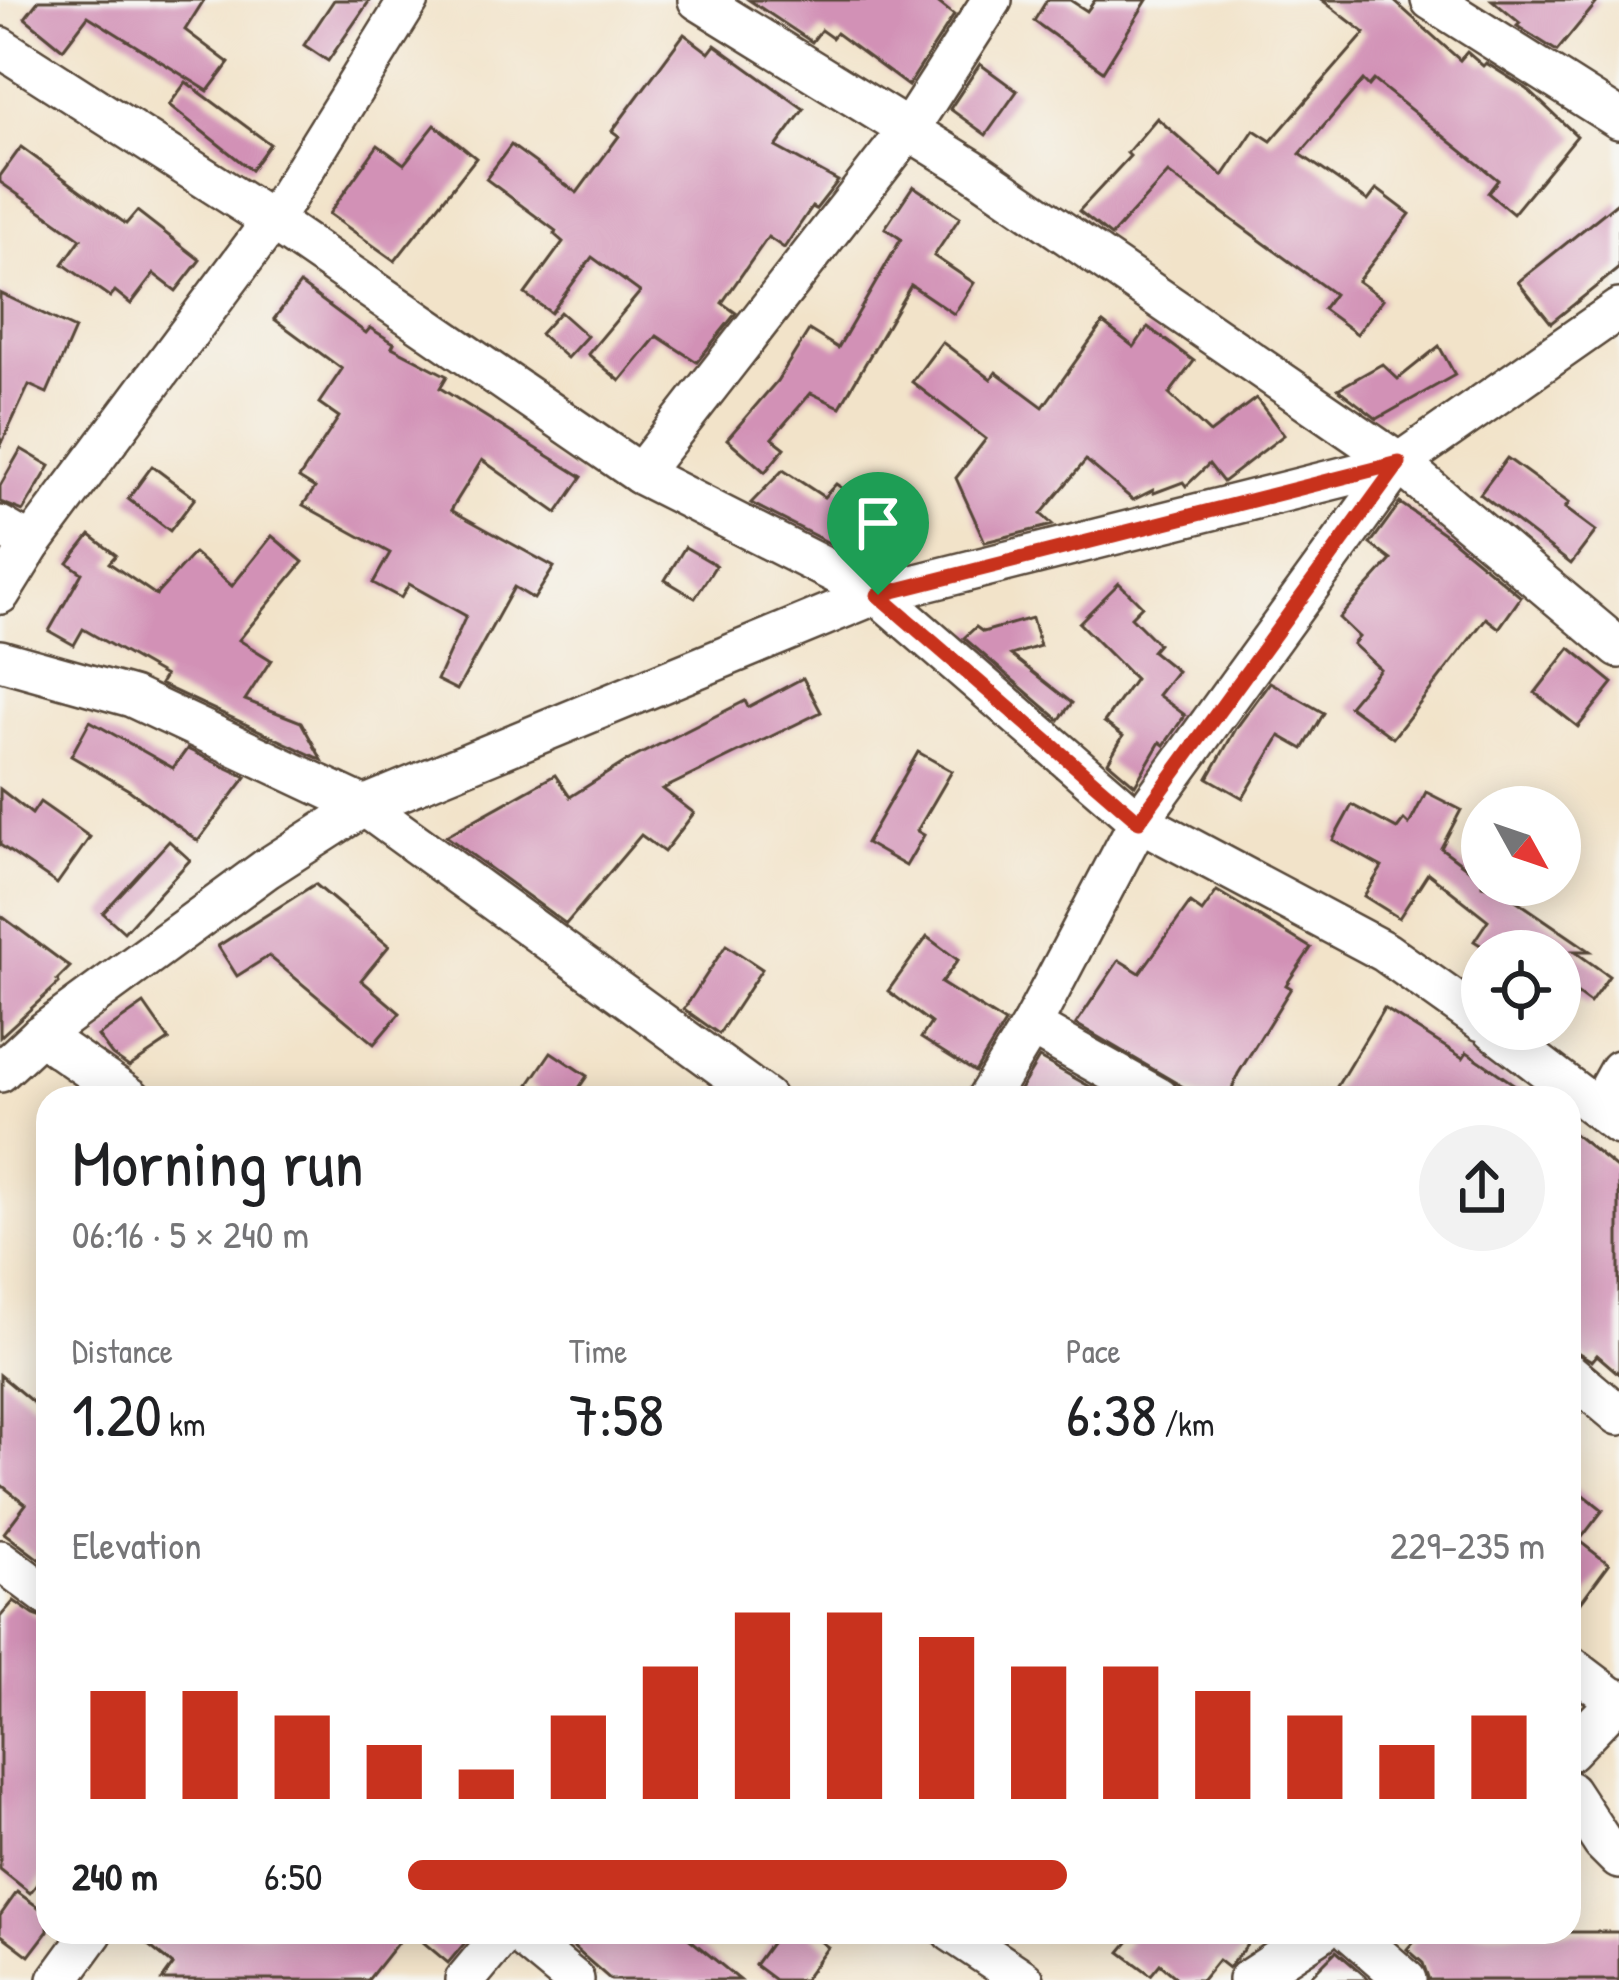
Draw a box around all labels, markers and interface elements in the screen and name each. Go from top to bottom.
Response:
pin [827,472,929,595]
icon: arrive [845,490,911,556]
north arrow [1461,786,1581,906]
map controls [1461,786,1581,1050]
button: locate [1461,930,1581,1050]
text: Morning run [72,1117,364,1207]
button: share [1419,1125,1545,1251]
text: 06:16 · 5 × 240 m [72,1207,309,1260]
text: Distance [72,1329,173,1373]
text: Time [569,1329,627,1373]
text: Pace [1066,1329,1121,1373]
text: 1.20 [72,1373,162,1455]
text: 7:58 [569,1373,664,1455]
text: 6:38 [1066,1373,1157,1455]
text: km [162,1402,205,1446]
text: /km [1157,1402,1214,1446]
text: Elevation [72,1518,202,1571]
text: 229–235 m [1390,1518,1545,1571]
text: 240 m [72,1849,158,1902]
text: 6:50 [264,1849,323,1902]

